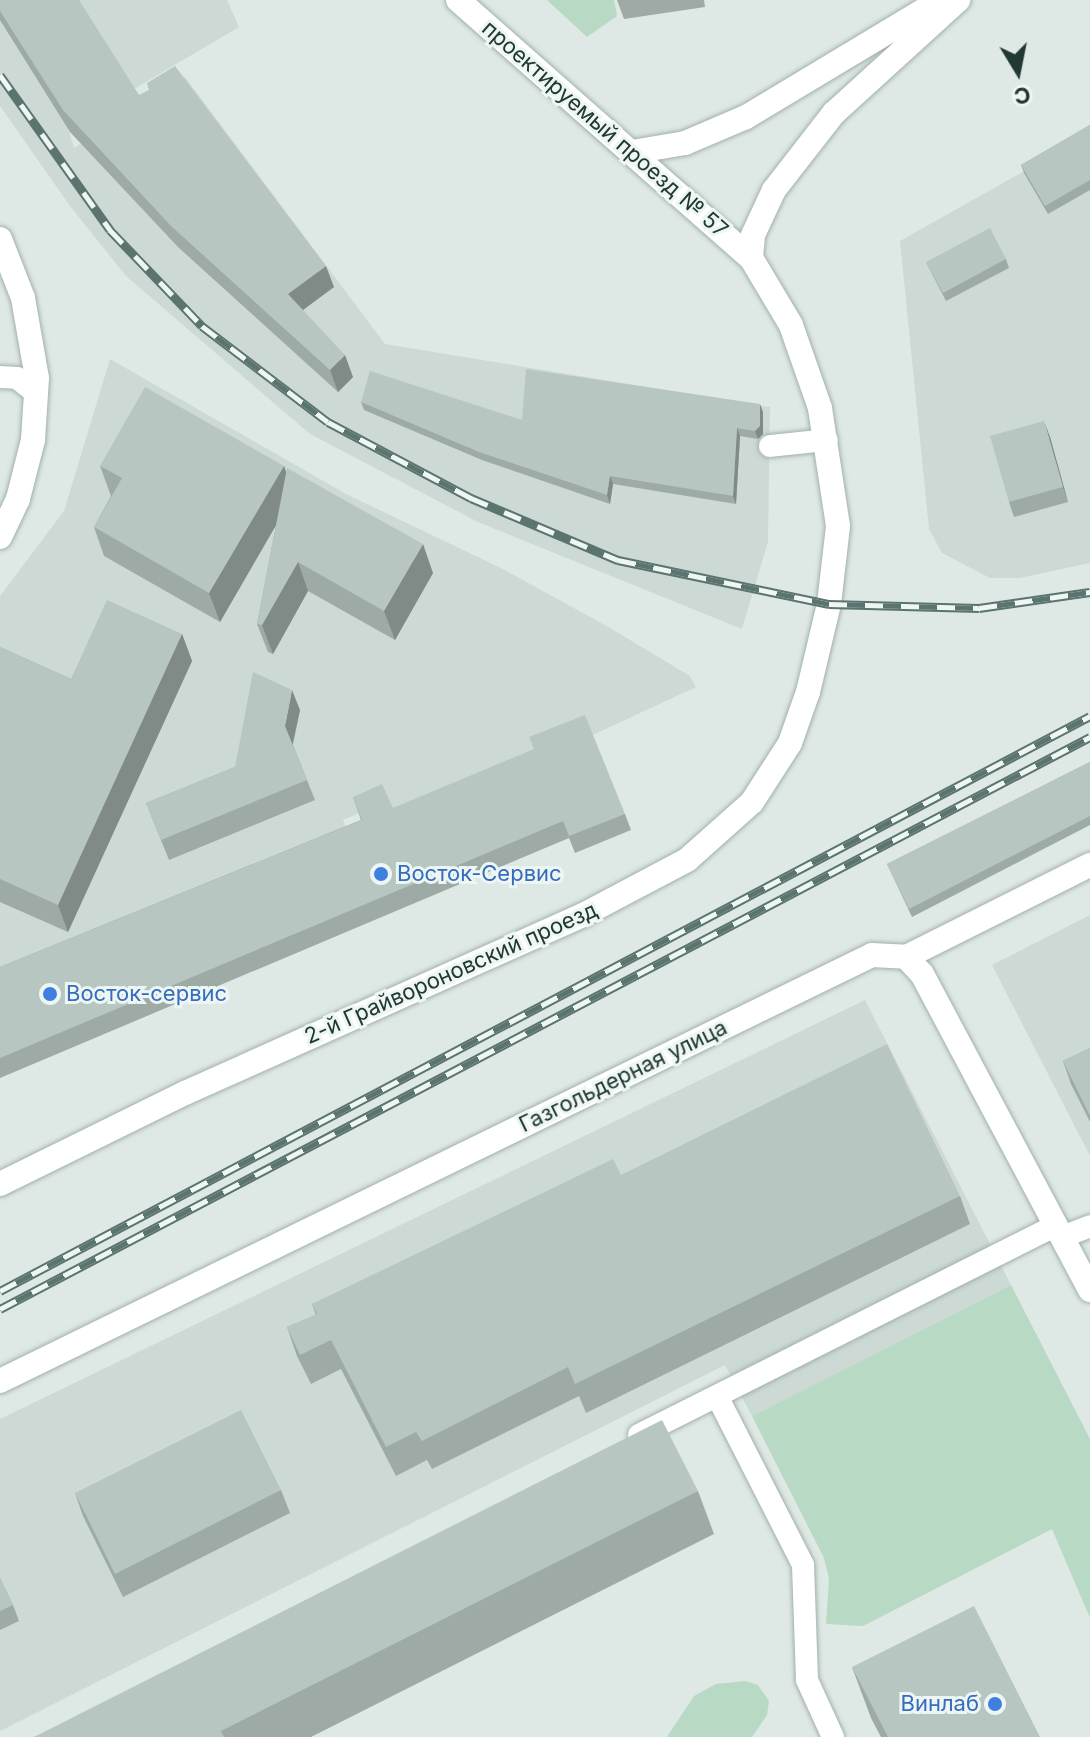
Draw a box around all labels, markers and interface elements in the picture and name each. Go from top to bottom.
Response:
street label: проектируемый проезд № 57 [477,15,733,243]
north arrow [978,32,1058,112]
text: С [1012,81,1032,110]
place label: Восток-Сервис [397,861,562,887]
marker: Восток-Сервис [372,865,390,883]
street label: 2-й Грайвороновский проезд [300,896,602,1050]
place label: Восток-сервис [66,981,227,1007]
marker: Восток-сервис [41,985,59,1003]
street label: Газгольдерная улица [515,1014,731,1138]
place label: Винлаб [901,1691,979,1717]
marker: Винлаб [986,1695,1004,1713]

